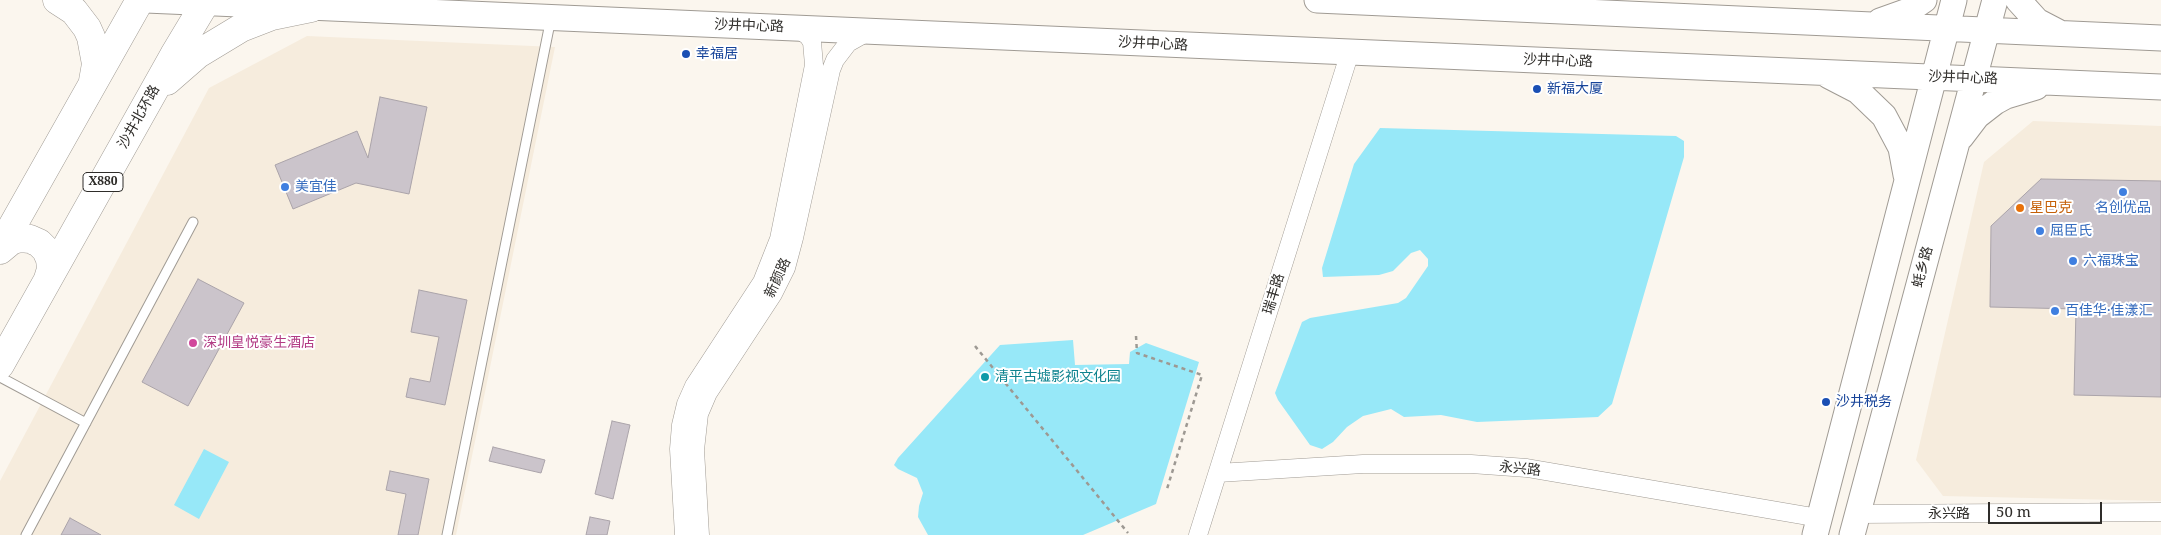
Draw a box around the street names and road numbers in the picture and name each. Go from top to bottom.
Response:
street label: 沙井中心路 [714,16,784,36]
street label: 沙井中心路 [1118,34,1188,54]
street label: 沙井中心路 [1523,51,1593,71]
street label: 沙井中心路 [1928,68,1998,88]
street label: 沙井北环路 [115,82,163,152]
road number: X880 [83,172,123,192]
street label: 蚝乡路 [1909,245,1937,289]
street label: 新颜路 [762,255,794,301]
street label: 瑞丰路 [1260,271,1288,317]
street label: 永兴路 [1498,458,1542,480]
street label: 永兴路 [1928,506,1970,522]

